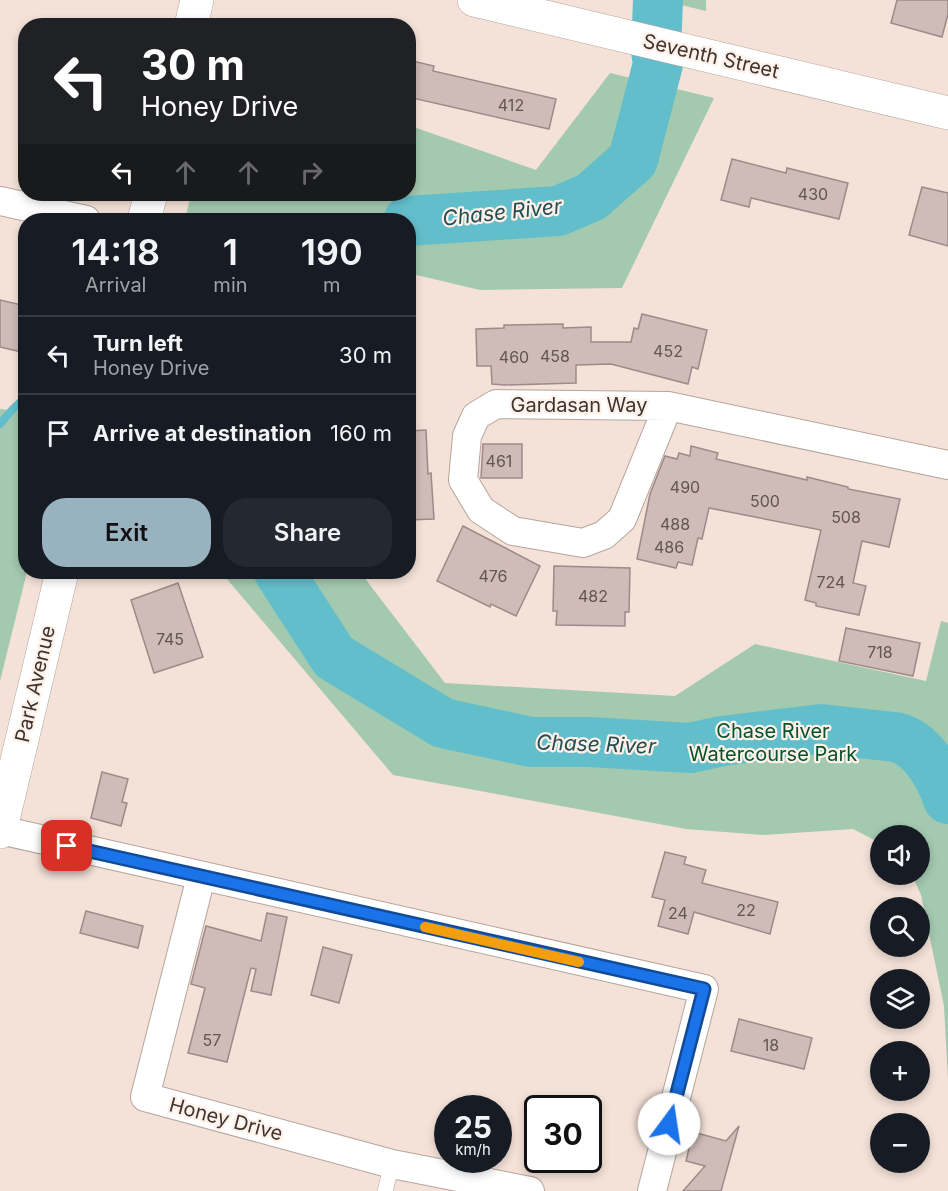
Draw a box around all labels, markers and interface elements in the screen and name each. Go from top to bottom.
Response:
street label: Seventh Street [641,29,782,83]
text: 30 m [141,39,245,90]
icon: left [42,42,120,120]
text: Honey Drive [141,90,298,123]
house number: 412 [498,95,524,115]
icon: left [106,156,139,189]
icon: ahead [169,156,202,189]
icon: ahead [232,156,265,189]
icon: right [295,156,328,189]
house number: 430 [798,184,828,204]
water label: Chase River [441,193,564,231]
text: 14:18 [71,230,160,274]
text: 1 [223,230,238,274]
text: 190 [301,230,363,274]
text: Arrival [85,273,146,297]
text: min [213,273,248,297]
text: m [323,273,341,297]
text: Turn left [93,330,183,356]
icon: left [42,339,75,372]
house number: 452 [653,341,683,361]
text: 30 m [339,342,392,368]
house number: 458 [540,346,570,366]
house number: 460 [499,347,529,367]
text: Honey Drive [93,356,209,380]
street label: Gardasan Way [511,393,647,417]
icon: arrive [42,417,75,450]
text: Arrive at destination [93,420,312,446]
text: 160 m [330,420,392,446]
house number: 461 [486,451,512,471]
house number: 490 [670,477,700,497]
house number: 500 [750,491,780,511]
button: Exit [42,498,211,567]
button: Share [223,498,392,567]
house number: 508 [831,507,861,527]
house number: 488 [660,514,690,534]
house number: 486 [654,537,684,557]
house number: 476 [478,566,508,586]
house number: 724 [817,572,845,592]
house number: 482 [578,586,608,606]
street label: Park Avenue [10,623,60,745]
house number: 745 [156,629,184,649]
house number: 718 [867,642,893,662]
park label: Chase River Watercourse Park [689,719,857,766]
water label: Chase River [536,729,657,759]
pin [41,820,92,871]
map controls [870,825,930,1173]
button: sound [870,825,930,885]
icon: arrive [50,829,83,862]
button: search [870,897,930,957]
house number: 22 [736,900,756,920]
house number: 24 [668,903,688,923]
button: layers [870,969,930,1029]
house number: 57 [203,1030,221,1050]
house number: 18 [763,1035,779,1055]
button: + [870,1041,930,1101]
street label: Honey Drive [167,1092,285,1146]
position arrow [637,1092,701,1156]
speed limit sign: 30 [524,1095,602,1173]
text: 25 [454,1109,492,1145]
button: − [870,1113,930,1173]
text: km/h [455,1140,491,1159]

